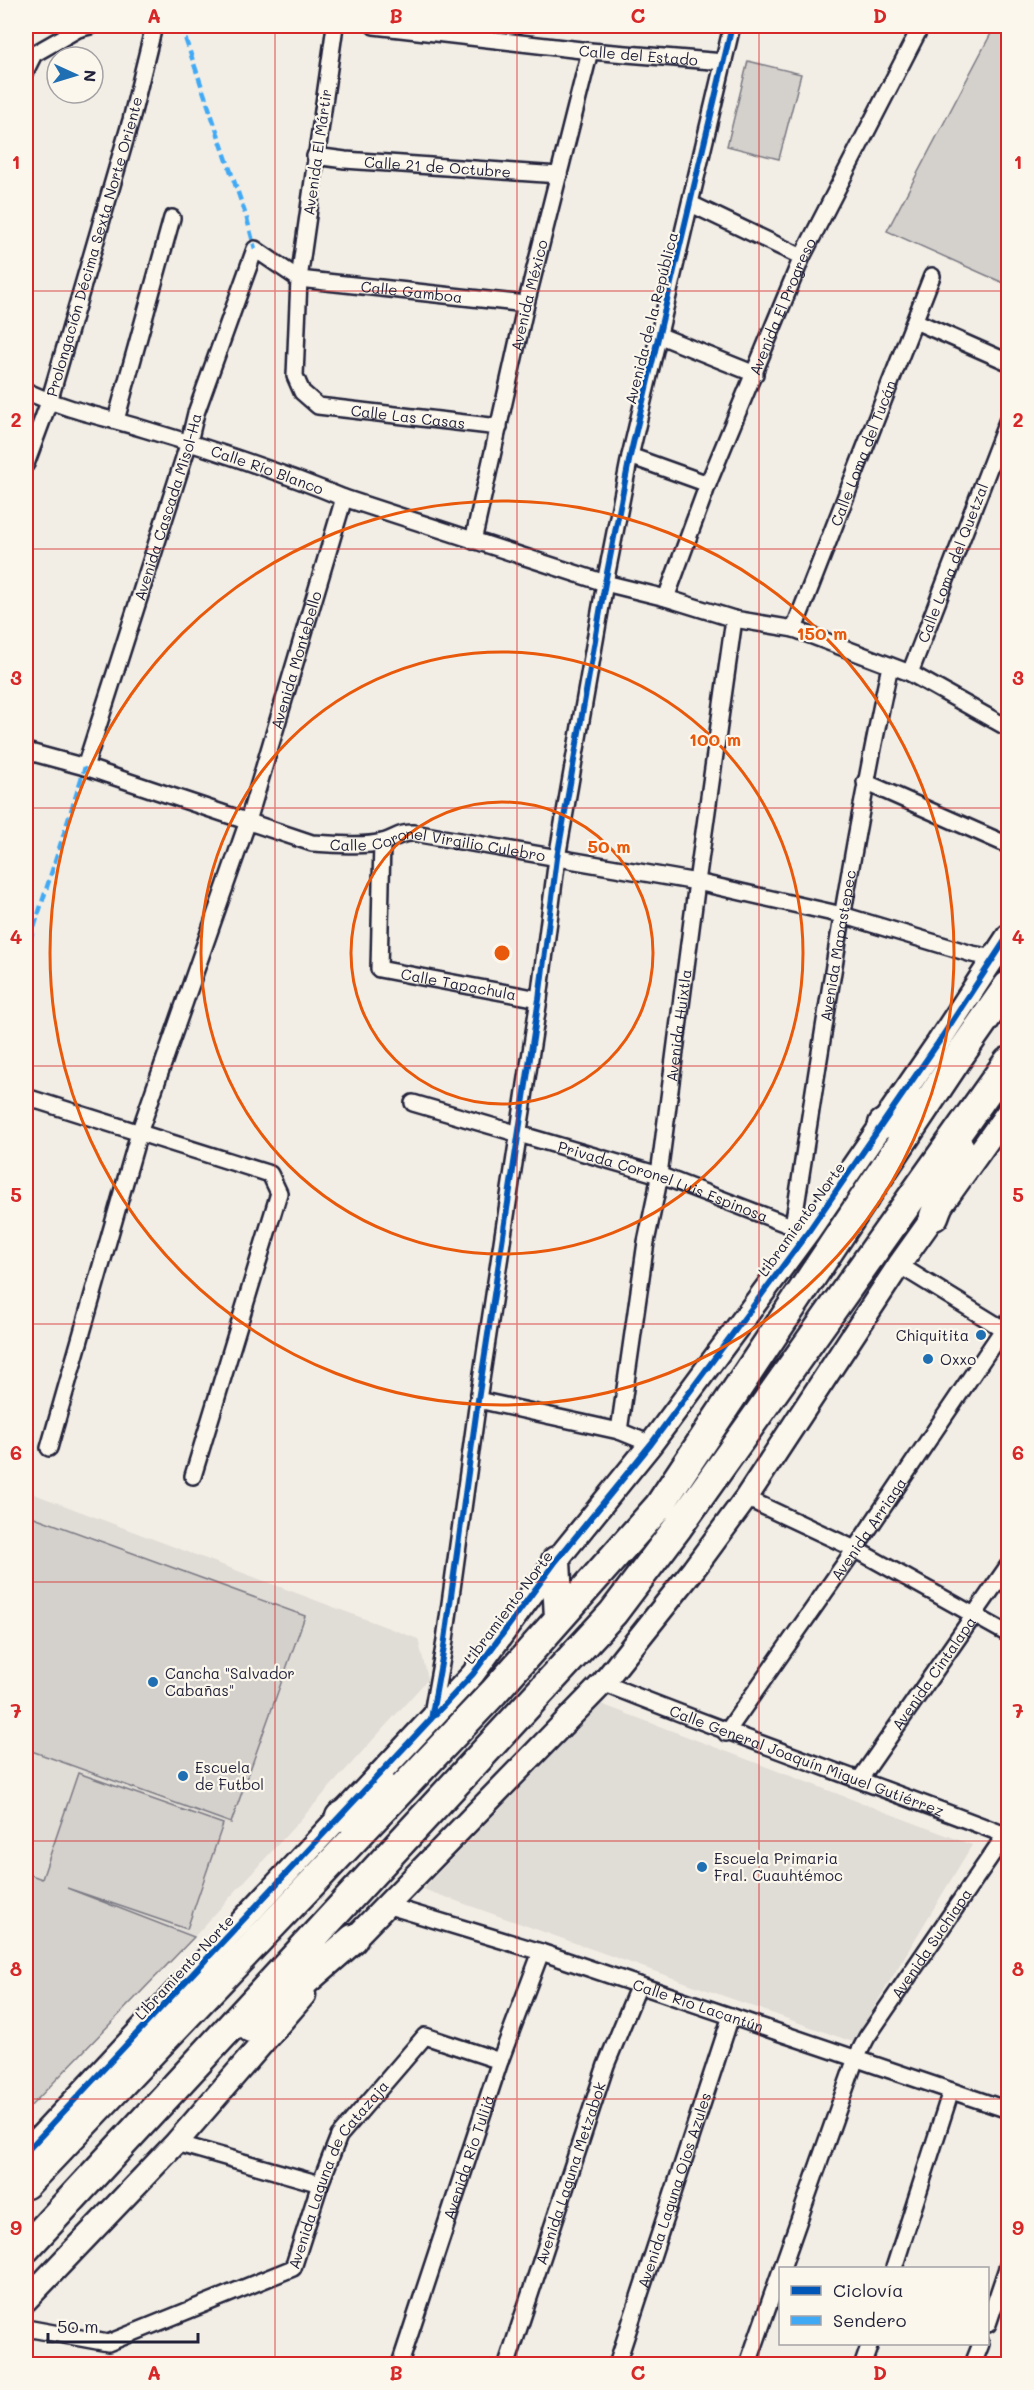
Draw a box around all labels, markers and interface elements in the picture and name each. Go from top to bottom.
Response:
text: A [147,2,161,28]
text: B [389,2,403,28]
text: C [631,2,646,28]
text: D [873,2,887,28]
street label: Calle del Estado [578,40,699,70]
north arrow [45,45,105,105]
text: N [80,69,101,83]
street label: Avenida El Mártir [298,88,336,216]
street label: Prolongación Décima Sexta Norte Oriente [41,95,146,399]
text: 1 [12,148,20,174]
text: 1 [1014,148,1022,174]
street label: Calle 21 de Octubre [363,151,512,182]
street label: Avenida de la República [620,230,682,406]
street label: Avenida El Progreso [744,234,820,378]
street label: Avenida México [506,237,552,353]
street label: Calle Gamboa [360,276,463,307]
street label: Calle Loma del Tucán [825,377,900,529]
street label: Calle Las Casas [350,400,466,433]
text: 2 [10,406,22,432]
text: 2 [1012,406,1024,432]
street label: Avenida Cascada Misol-Ha [129,411,206,603]
street label: Calle Río Blanco [208,440,327,499]
street label: Calle Loma del Quetzal [913,480,992,646]
street label: Avenida Montebello [266,589,326,731]
text: 150 m [797,621,847,645]
text: 3 [10,664,22,690]
text: 3 [1012,664,1024,690]
text: 100 m [689,727,741,751]
street label: Calle Coronel Virgilio Culebro [329,823,547,866]
text: 50 m [588,834,630,858]
street label: Avenida Mapastepec [815,868,860,1023]
text: 4 [10,923,23,949]
text: 4 [1012,923,1025,949]
centre of rings [492,943,512,963]
street label: Calle Tapachula [399,963,518,1005]
street label: Avenida Huixtla [661,968,696,1083]
street label: Privada Coronel Luis Espinosa [556,1136,771,1226]
street label: Libramiento Norte [753,1158,849,1280]
text: 5 [10,1181,22,1207]
text: 5 [1012,1181,1024,1207]
place label: Chiquitita [896,1325,969,1345]
marker: Chiquitita [974,1328,988,1342]
place label: Oxxo [940,1349,976,1369]
marker: Oxxo [921,1352,935,1366]
text: 6 [10,1439,22,1465]
text: 6 [1012,1439,1024,1465]
street label: Avenida Arriaga [826,1473,910,1584]
street label: Libramiento Norte [459,1546,557,1668]
street label: Avenida Cintalapa [887,1612,980,1734]
place label: Cancha "Salvador Cabañas" [165,1663,295,1700]
marker: Cancha "Salvador Cabañas" [146,1675,160,1689]
text: 7 [10,1697,22,1723]
text: 7 [1012,1697,1024,1723]
street label: Calle General Joaquín Miguel Gutiérrez [667,1700,947,1821]
place label: Escuela de Futbol [195,1757,264,1794]
marker: Escuela de Futbol [176,1769,190,1783]
place label: Escuela Primaria Fral. Cuauhtémoc [714,1848,843,1885]
marker: Escuela Primaria Fral. Cuauhtémoc [695,1860,709,1874]
street label: Avenida Suchiapa [886,1884,976,2002]
street label: Libramiento Norte [130,1910,238,2024]
text: 8 [10,1955,22,1981]
text: 8 [1012,1955,1024,1981]
street label: Calle Río Lacantún [630,1974,766,2037]
street label: Avenida Laguna de Catazaja [283,2076,393,2272]
street label: Avenida Laguna Metzabok [531,2079,610,2267]
street label: Avenida Laguna Ojos Azules [633,2090,715,2290]
street label: Avenida Río Tulijá [438,2092,498,2222]
text: 9 [10,2214,22,2240]
text: 9 [1012,2214,1024,2240]
legend [779,2267,989,2345]
text: Ciclovía [833,2278,904,2302]
scale bar [48,2306,198,2344]
text: Sendero [833,2308,907,2332]
text: 50 m [57,2314,99,2338]
text: A [147,2359,161,2385]
text: B [389,2359,403,2385]
text: C [631,2359,646,2385]
text: D [873,2359,887,2385]

